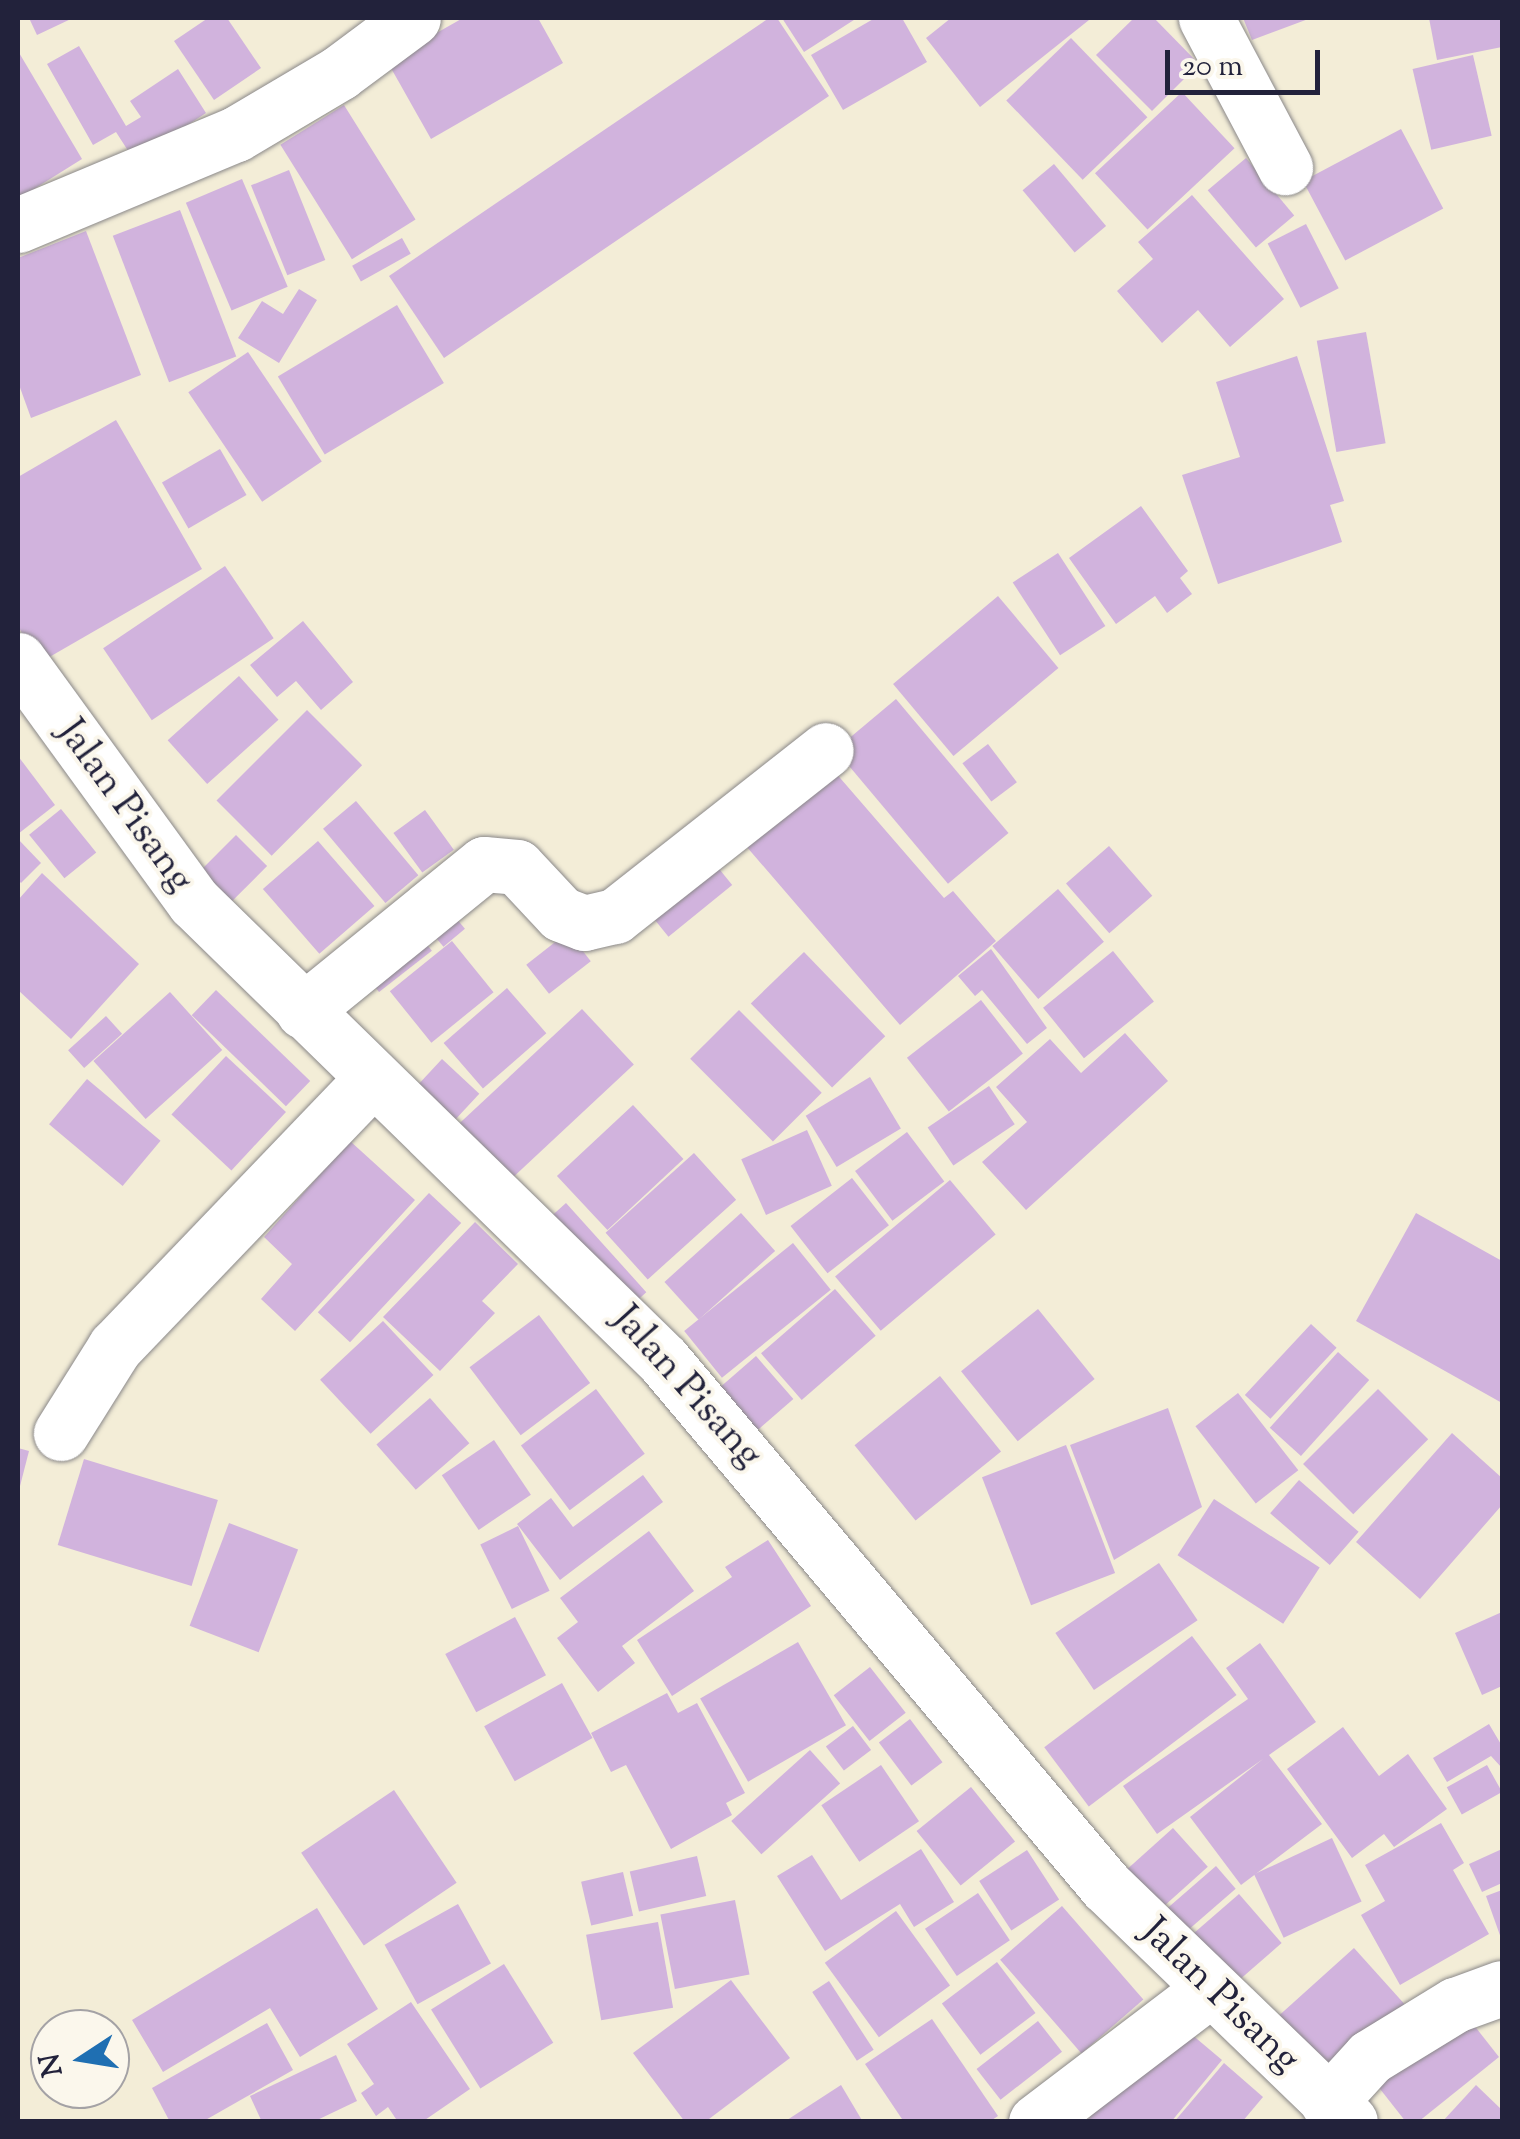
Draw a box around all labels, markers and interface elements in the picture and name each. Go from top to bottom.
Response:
scale bar [1170,30,1325,92]
text: 20 m [1182,46,1243,89]
street label: Jalan Pisang [45,711,203,903]
street label: Jalan Pisang [601,1297,771,1479]
street label: Jalan Pisang [1130,1910,1308,2084]
north arrow [30,2009,130,2109]
text: N [31,2050,75,2080]

